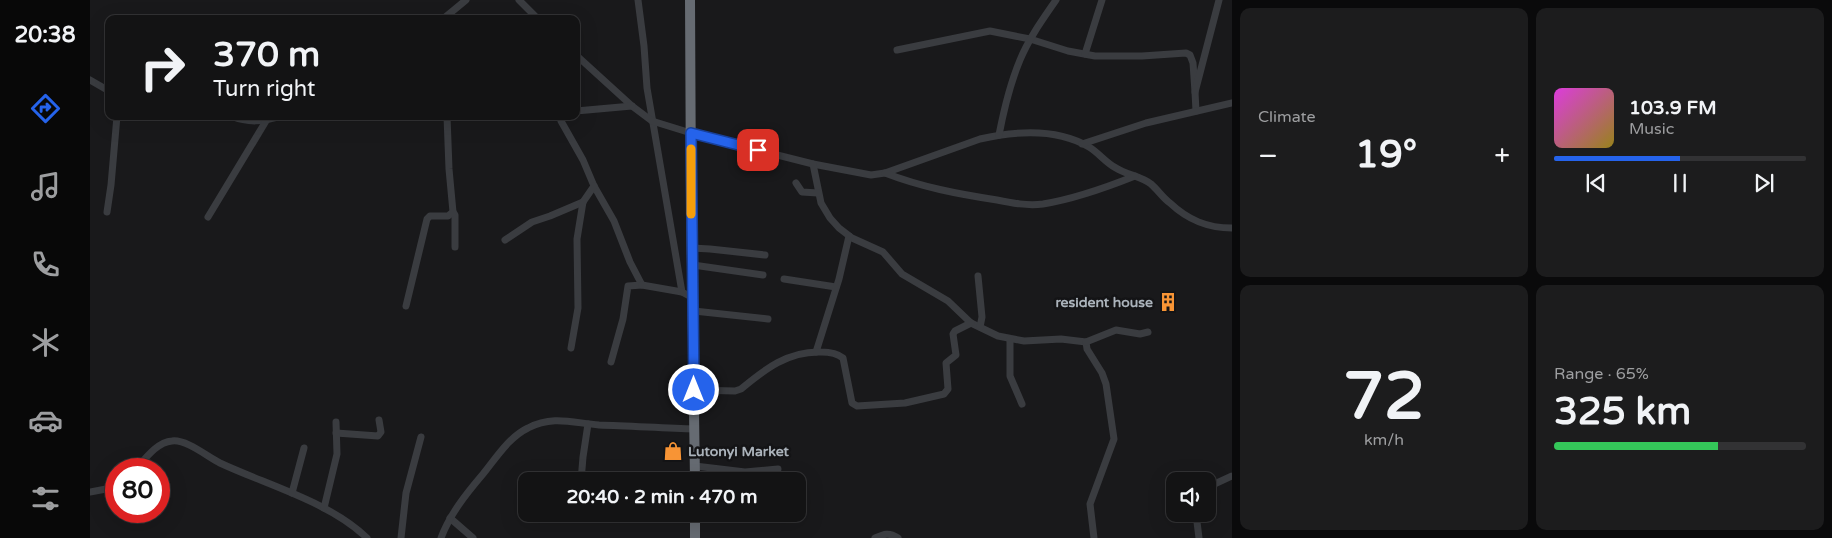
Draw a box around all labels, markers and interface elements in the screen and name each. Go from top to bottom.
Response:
text: 20:38 [15,22,75,48]
text: 370 m [213,34,320,76]
icon: right [130,35,195,100]
text: Turn right [213,76,315,102]
icon: directions [28,91,63,126]
text: 103.9 FM [1629,97,1717,119]
text: Climate [1258,107,1316,127]
text: Music [1629,119,1674,139]
pin [737,129,779,171]
text: 19° [1355,132,1417,178]
icon: arrive [744,136,772,164]
text: − [1258,139,1278,173]
text: + [1494,139,1510,173]
icon: music [28,169,63,204]
icon: previous [1582,169,1610,197]
icon: pause [1666,169,1694,197]
icon: next [1750,169,1778,197]
icon: phone [28,247,63,282]
building icon: resident house [1157,291,1179,313]
place label: resident house [1055,294,1153,311]
icon: climate [28,325,63,360]
text: 72 [1343,358,1425,437]
position arrow [667,363,719,415]
text: Range · 65% [1554,364,1649,384]
text: 325 km [1554,389,1691,435]
icon: car [28,403,63,438]
text: km/h [1364,430,1404,450]
shop icon: Lutonyi Market [662,440,684,462]
place label: Lutonyi Market [688,443,790,460]
speed limit sign: 80 [105,458,170,523]
map controls [1166,472,1216,522]
button: sound [1166,472,1216,522]
icon: filters [28,481,63,516]
text: 20:40 · 2 min · 470 m [566,486,758,508]

